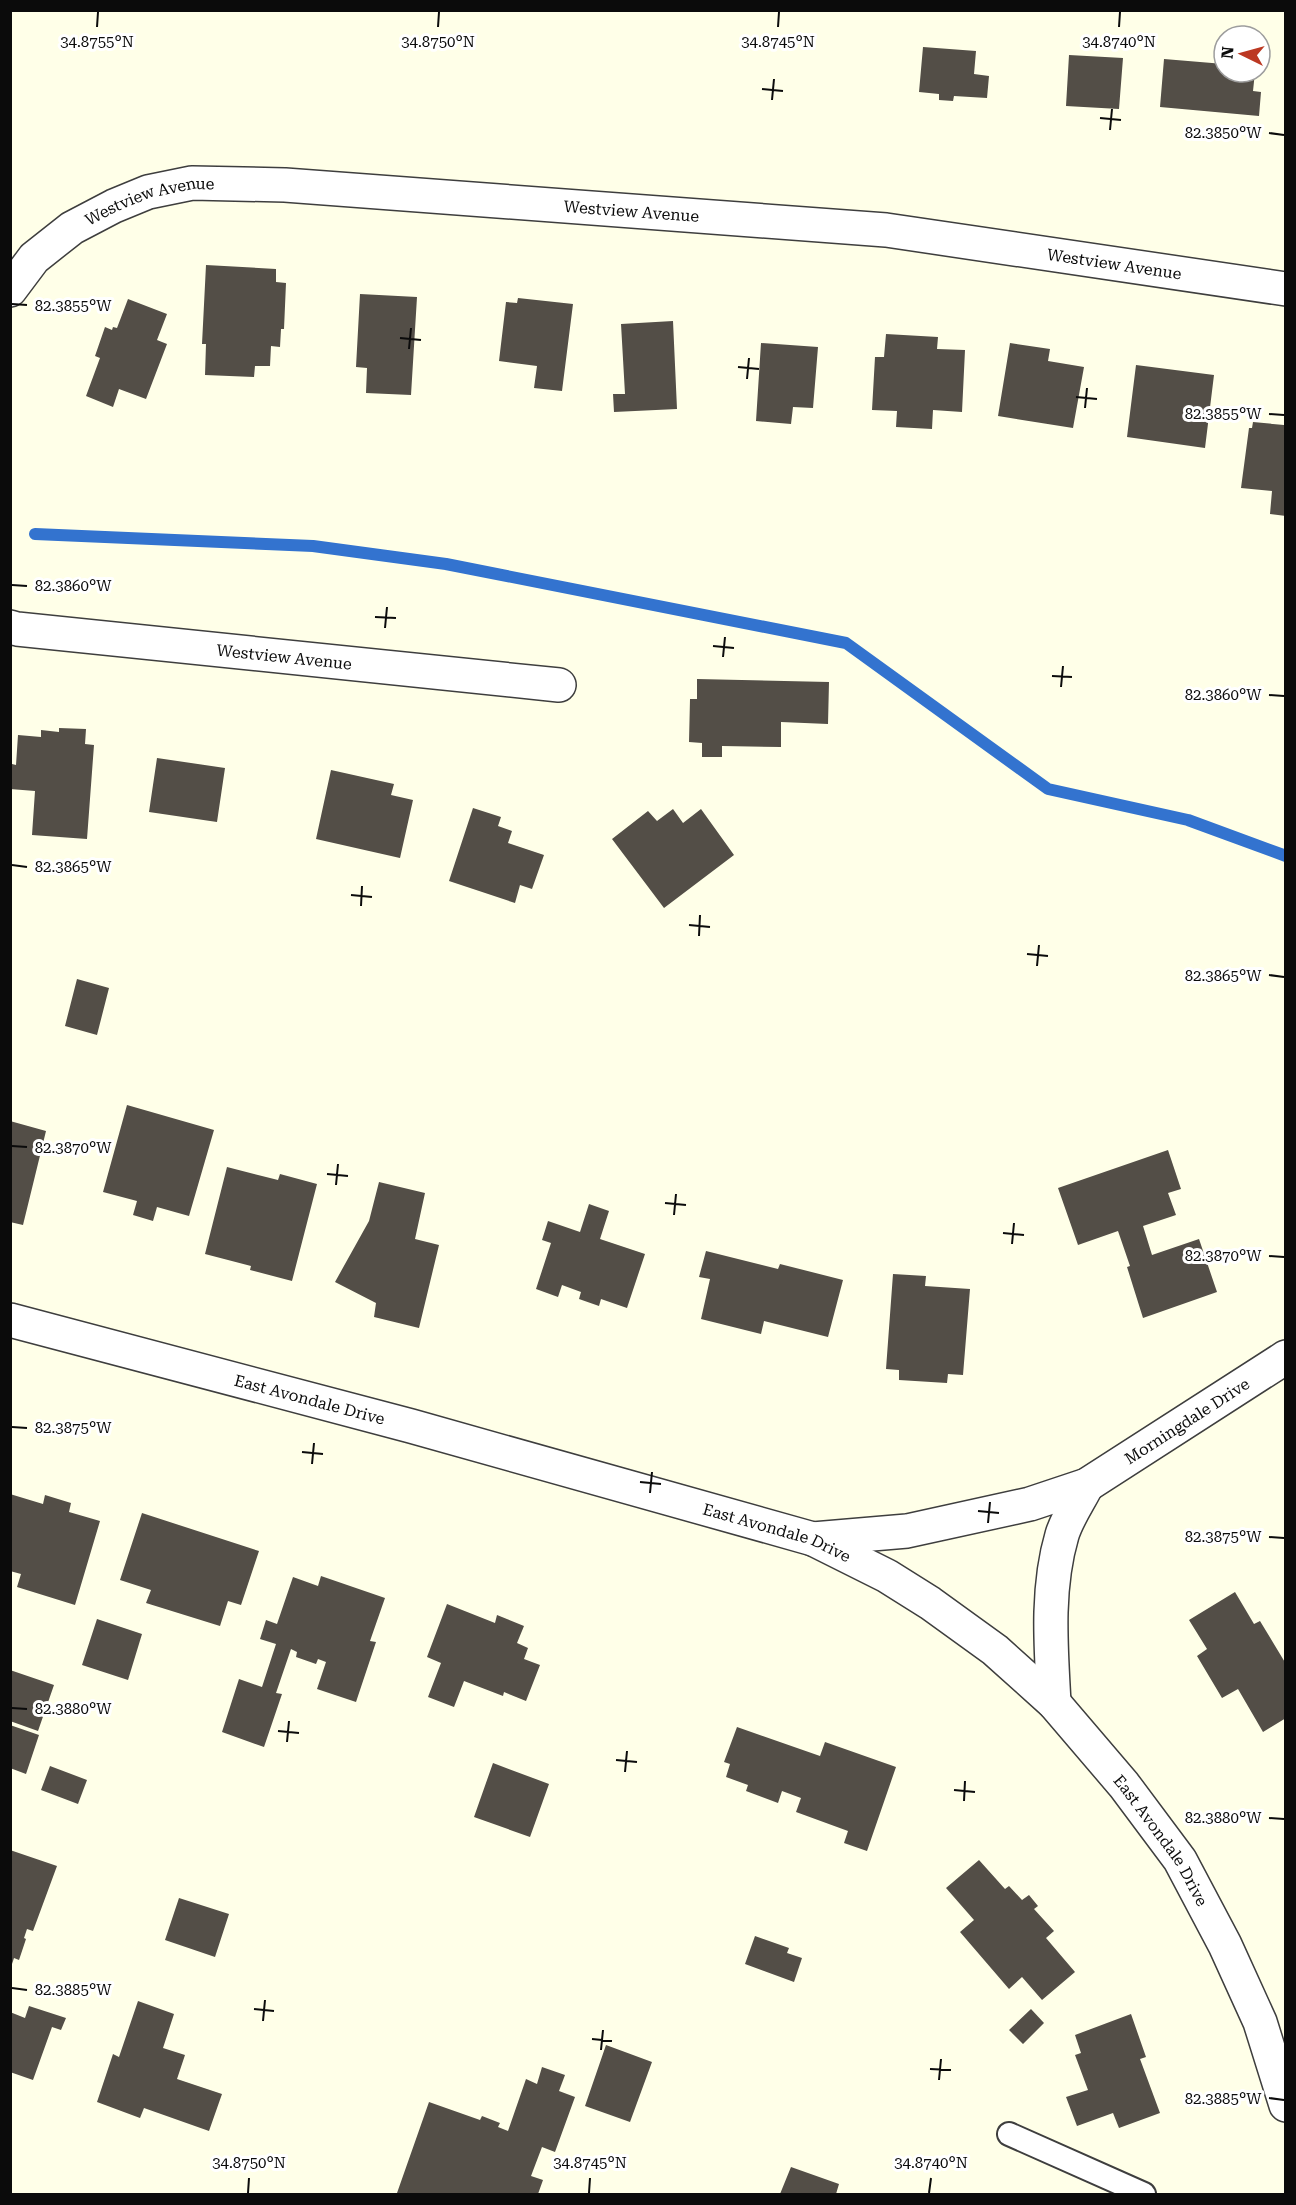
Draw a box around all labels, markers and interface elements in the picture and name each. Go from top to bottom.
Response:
north arrow [1212,24,1272,84]
text: 34.8755°N [60,33,134,51]
text: 34.8750°N [401,33,475,51]
text: 34.8745°N [741,33,815,51]
text: 34.8740°N [1082,33,1156,51]
text: N [1218,46,1238,60]
text: 82.3850°W [1185,124,1262,142]
street label: Westview Avenue [82,173,215,230]
street label: Westview Avenue [563,197,700,226]
street label: Westview Avenue [1046,245,1183,284]
text: 82.3855°W [35,297,112,315]
text: 82.3855°W [1185,405,1262,423]
text: 82.3860°W [35,577,112,595]
street label: Westview Avenue [216,641,353,674]
text: 82.3860°W [1185,686,1262,704]
text: 82.3865°W [35,858,112,876]
text: 82.3865°W [1185,967,1262,985]
text: 82.3870°W [35,1139,112,1157]
text: 82.3870°W [1185,1247,1262,1265]
street label: East Avondale Drive [232,1371,387,1429]
street label: Morningdale Drive [1121,1374,1253,1468]
text: 82.3875°W [35,1419,112,1437]
street label: East Avondale Drive [701,1500,854,1566]
text: 82.3875°W [1185,1528,1262,1546]
text: 82.3880°W [35,1700,112,1718]
street label: East Avondale Drive [1109,1771,1212,1910]
text: 82.3880°W [1185,1809,1262,1827]
text: 82.3885°W [35,1981,112,1999]
text: 82.3885°W [1185,2090,1262,2108]
text: 34.8750°N [212,2154,286,2172]
text: 34.8745°N [553,2154,627,2172]
text: 34.8740°N [894,2154,968,2172]

